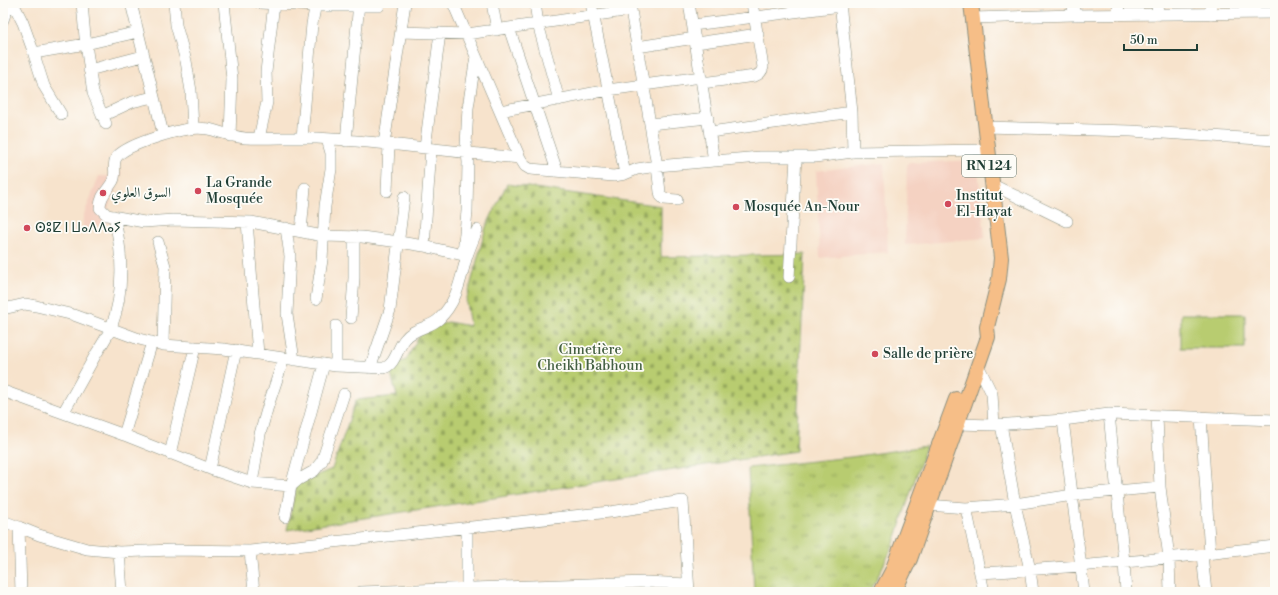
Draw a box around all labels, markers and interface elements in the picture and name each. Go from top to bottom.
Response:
scale bar [1124,26,1197,52]
text: 50 m [1130,33,1158,48]
road number: RN 124 [962,155,1016,177]
place label: La Grande Mosquée [206,174,272,208]
place label: السوق العلوي [111,184,171,204]
marker: La Grande Mosquée [193,186,203,196]
place label: Institut El-Hayat [956,187,1012,221]
marker: السوق العلوي [98,188,108,198]
place label: Mosquée An-Nour [744,198,860,216]
marker: Institut El-Hayat [943,199,953,209]
marker: Mosquée An-Nour [731,202,741,212]
place label: ⵙⵓⵇ ⵏ ⵡⴰⴷⴷⴰⵢ [35,219,121,237]
marker: ⵙⵓⵇ ⵏ ⵡⴰⴷⴷⴰⵢ [22,223,32,233]
park label: Cimetière Cheikh Babhoun [537,341,643,375]
place label: Salle de prière [883,345,973,363]
marker: Salle de prière [870,349,880,359]

